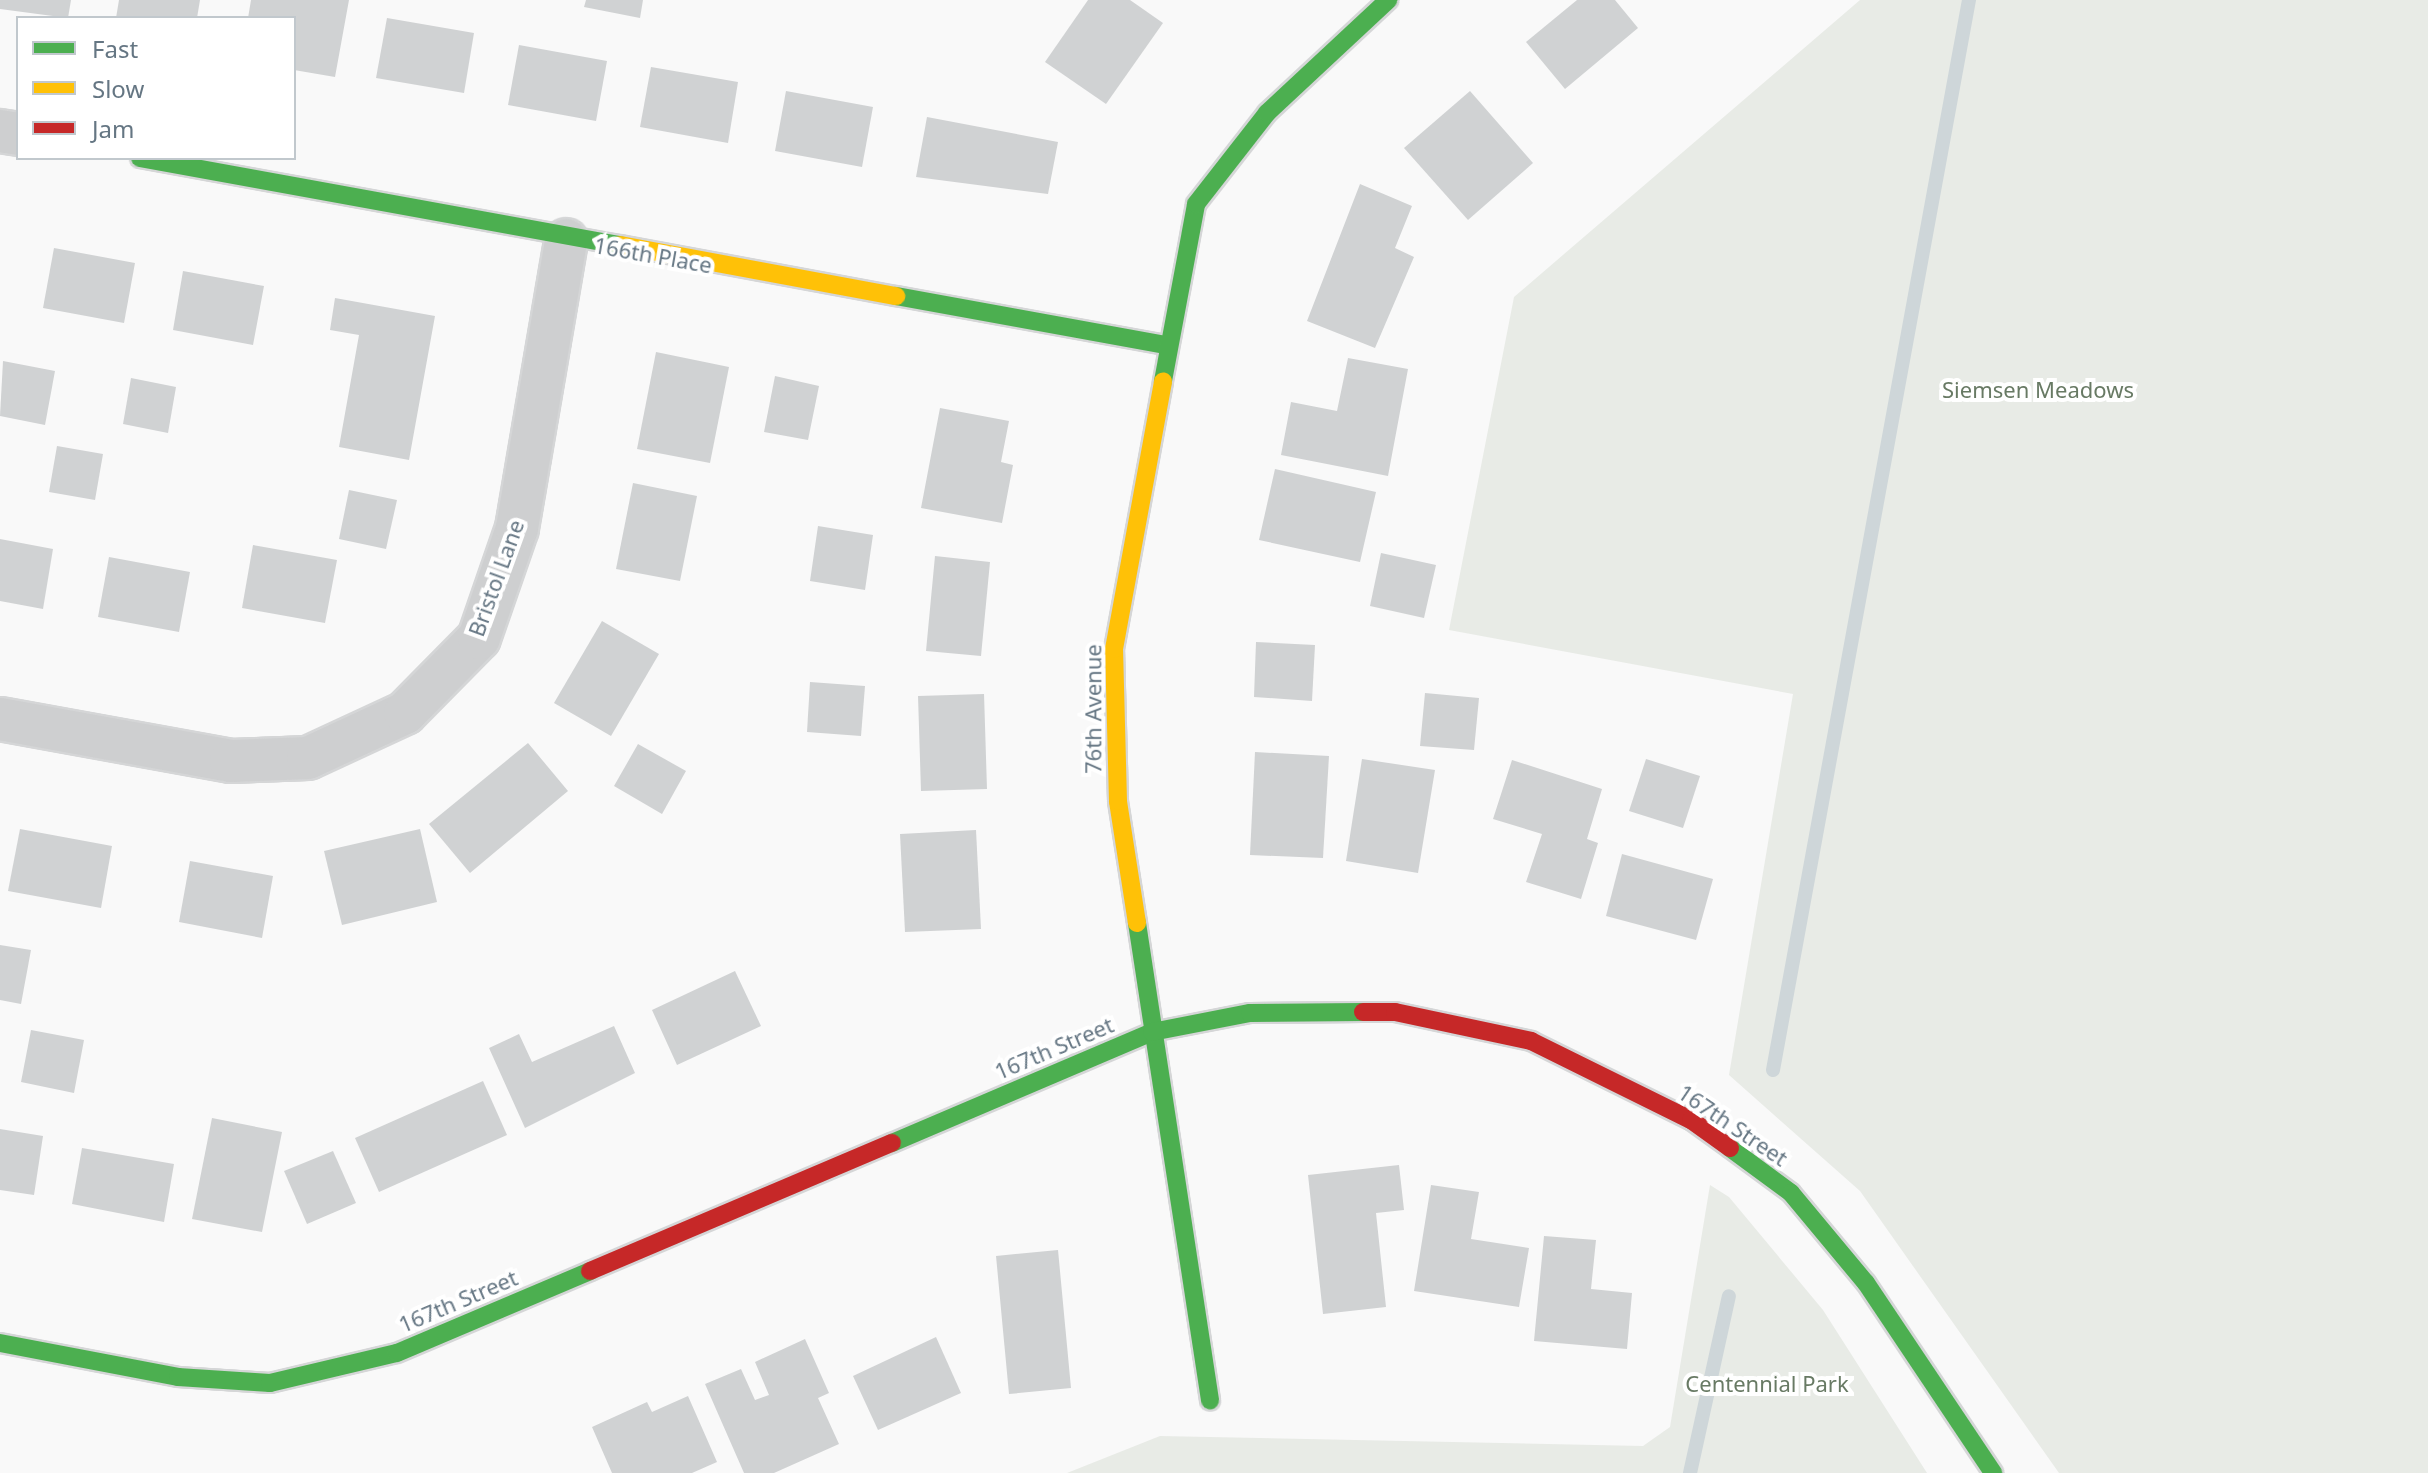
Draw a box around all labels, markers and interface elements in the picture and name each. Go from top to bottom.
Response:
legend [16,16,296,160]
text: Fast [92,32,138,65]
text: Slow [92,72,144,105]
text: Jam [92,112,134,145]
street label: 166th Place [592,232,714,278]
park label: Siemsen Meadows [1942,377,2134,403]
street label: Bristol Lane [463,516,529,640]
street label: 76th Avenue [1080,644,1106,774]
street label: 167th Street [991,1011,1117,1085]
street label: 167th Street [1673,1079,1793,1171]
street label: 167th Street [395,1264,521,1338]
park label: Centennial Park [1685,1371,1849,1397]

